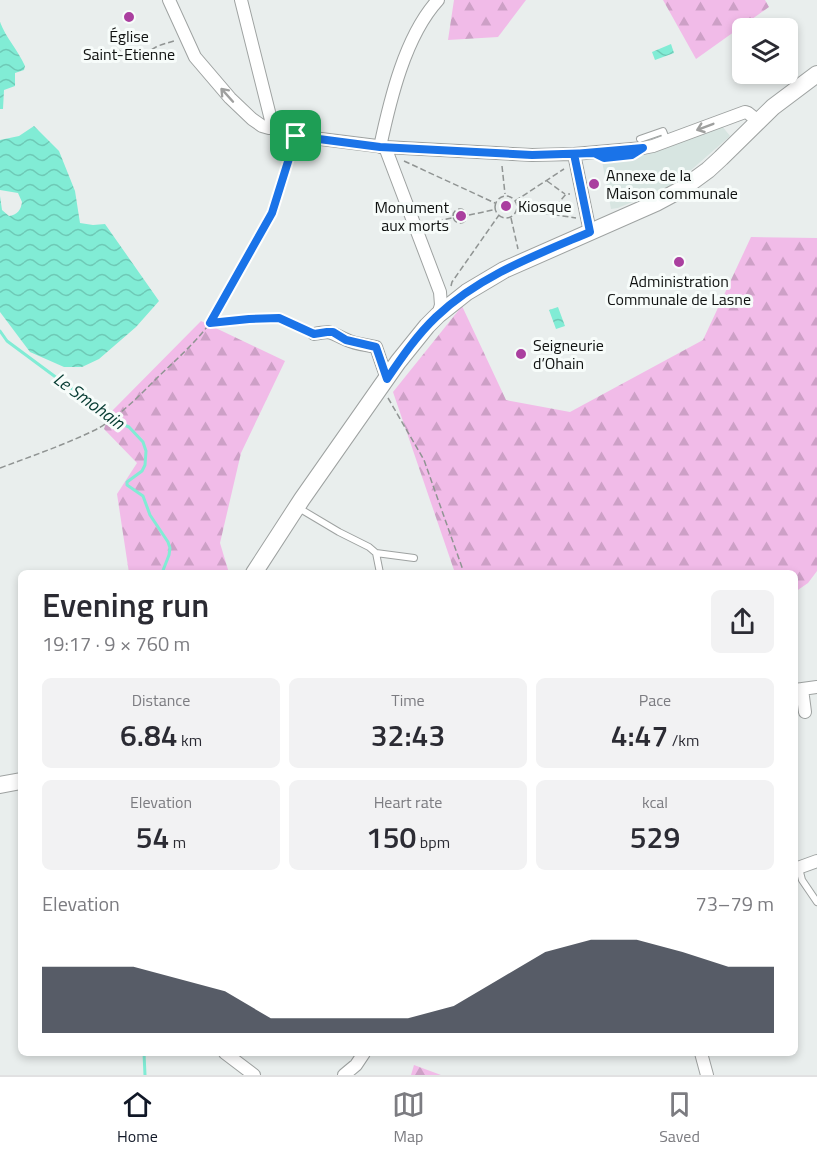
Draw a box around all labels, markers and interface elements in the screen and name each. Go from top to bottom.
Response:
marker: Église Saint-Etienne [122,10,136,24]
map controls [732,18,798,84]
button: layers [732,18,798,84]
place label: Église Saint-Etienne [83,24,175,66]
one-way arrow [220,88,234,103]
pin [270,110,321,161]
icon: arrive [279,119,312,152]
one-way arrow [696,122,715,133]
place label: Annexe de la Maison communale [606,163,738,205]
marker: Annexe de la Maison communale [587,177,601,191]
place label: Kiosque [518,194,572,218]
place label: Monument aux morts [374,195,449,237]
marker: Kiosque [499,199,513,213]
marker: Monument aux morts [454,209,468,223]
marker: Administration Communale de Lasne [672,255,686,269]
place label: Administration Communale de Lasne [607,269,751,311]
place label: Seigneurie d’Ohain [533,333,604,375]
marker: Seigneurie d’Ohain [514,347,528,361]
water label: Le Smohain [48,365,131,436]
text: Evening run [42,580,209,630]
button: share [711,590,774,653]
text: 19:17 · 9 × 760 m [42,628,190,659]
text: Distance [132,688,190,712]
text: Time [391,688,425,712]
text: Pace [639,688,671,712]
text: 6.84 [120,712,178,758]
text: 32:43 [371,712,445,758]
text: 4:47 [611,712,668,758]
text: km [178,728,202,752]
text: /km [668,728,699,752]
text: Elevation [130,790,192,814]
text: Heart rate [374,790,442,814]
text: kcal [642,790,668,814]
text: 54 [136,814,169,860]
text: 150 [366,814,416,860]
text: 529 [630,814,680,860]
text: m [169,830,186,854]
text: bpm [416,830,450,854]
text: Elevation [42,888,120,919]
text: 73–79 m [695,888,774,919]
tab: Home [117,1088,158,1148]
tab: Map [392,1088,425,1148]
tab: Saved [659,1088,700,1148]

